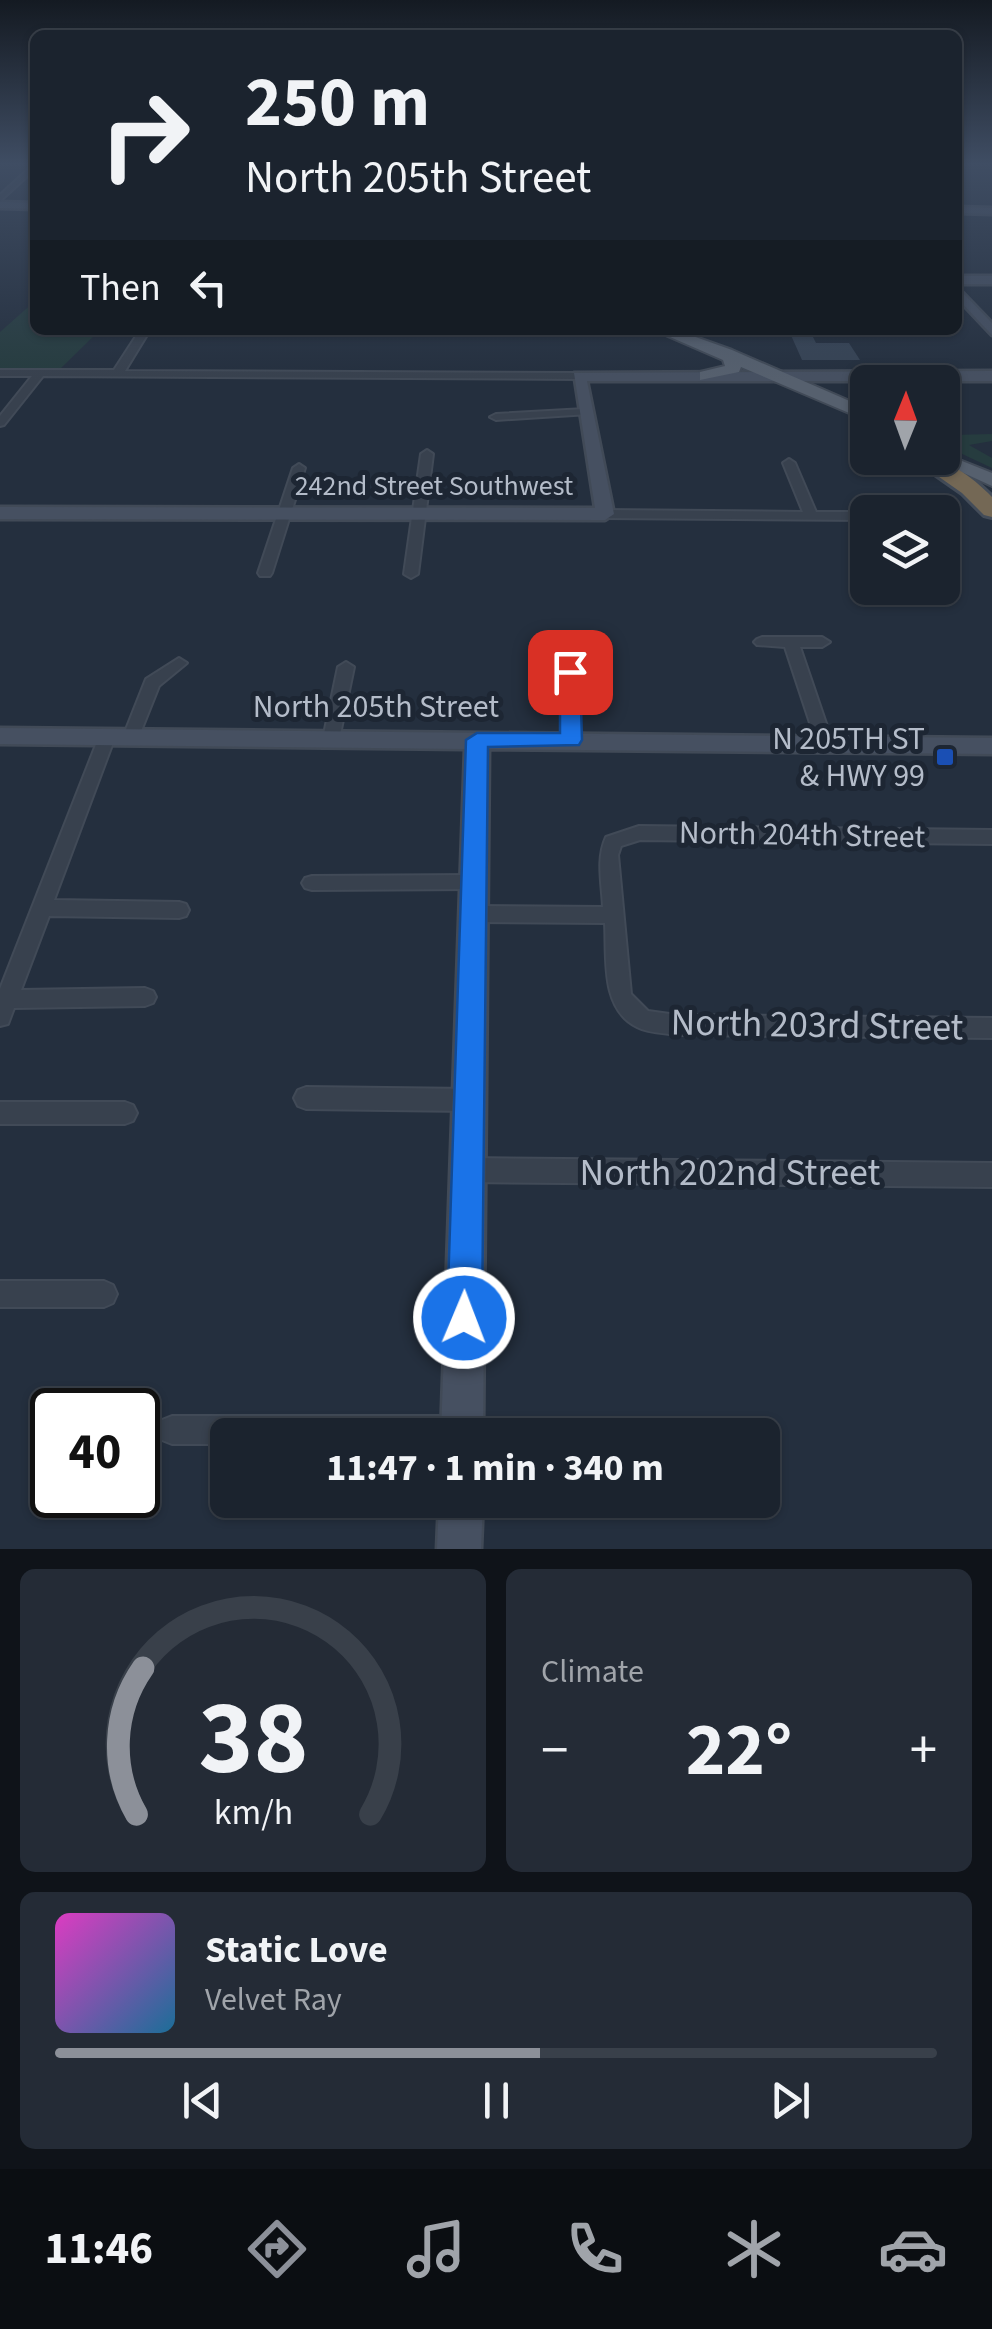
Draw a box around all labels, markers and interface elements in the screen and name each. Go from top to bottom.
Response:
text: 250 m [245,53,430,153]
icon: right [80,70,210,200]
text: North 205th Street [245,146,591,210]
icon: left [181,260,236,315]
text: Then [80,261,161,315]
north arrow [850,365,960,475]
map controls [850,365,960,605]
street label: 242nd Street Southwest [295,466,574,506]
button: layers [850,495,960,605]
pin [528,630,613,715]
icon: arrive [543,645,598,700]
street label: North 205th Street [253,684,499,730]
place label: N 205TH ST & HWY 99 [772,716,925,799]
marker: N 205TH ST & HWY 99 [934,746,956,768]
street label: North 204th Street [678,810,926,860]
street label: North 203rd Street [670,995,964,1055]
street label: North 202nd Street [580,1146,881,1200]
position arrow [412,1266,516,1370]
speed limit sign: 40 [30,1388,160,1518]
text: 11:47 · 1 min · 340 m [326,1441,664,1495]
text: Climate [541,1649,644,1695]
text: 38 [198,1666,308,1814]
text: 22° [686,1697,792,1804]
text: − [541,1712,568,1790]
text: + [910,1712,937,1790]
text: km/h [213,1787,293,1838]
text: Static Love [205,1923,388,1977]
text: Velvet Ray [205,1977,342,2023]
icon: previous [175,2073,230,2128]
icon: pause [469,2073,524,2128]
icon: next [763,2073,818,2128]
icon: directions [242,2214,312,2284]
icon: music [401,2214,471,2284]
icon: phone [560,2214,630,2284]
icon: climate [719,2214,789,2284]
icon: car [878,2214,948,2284]
text: 11:46 [44,2217,153,2281]

